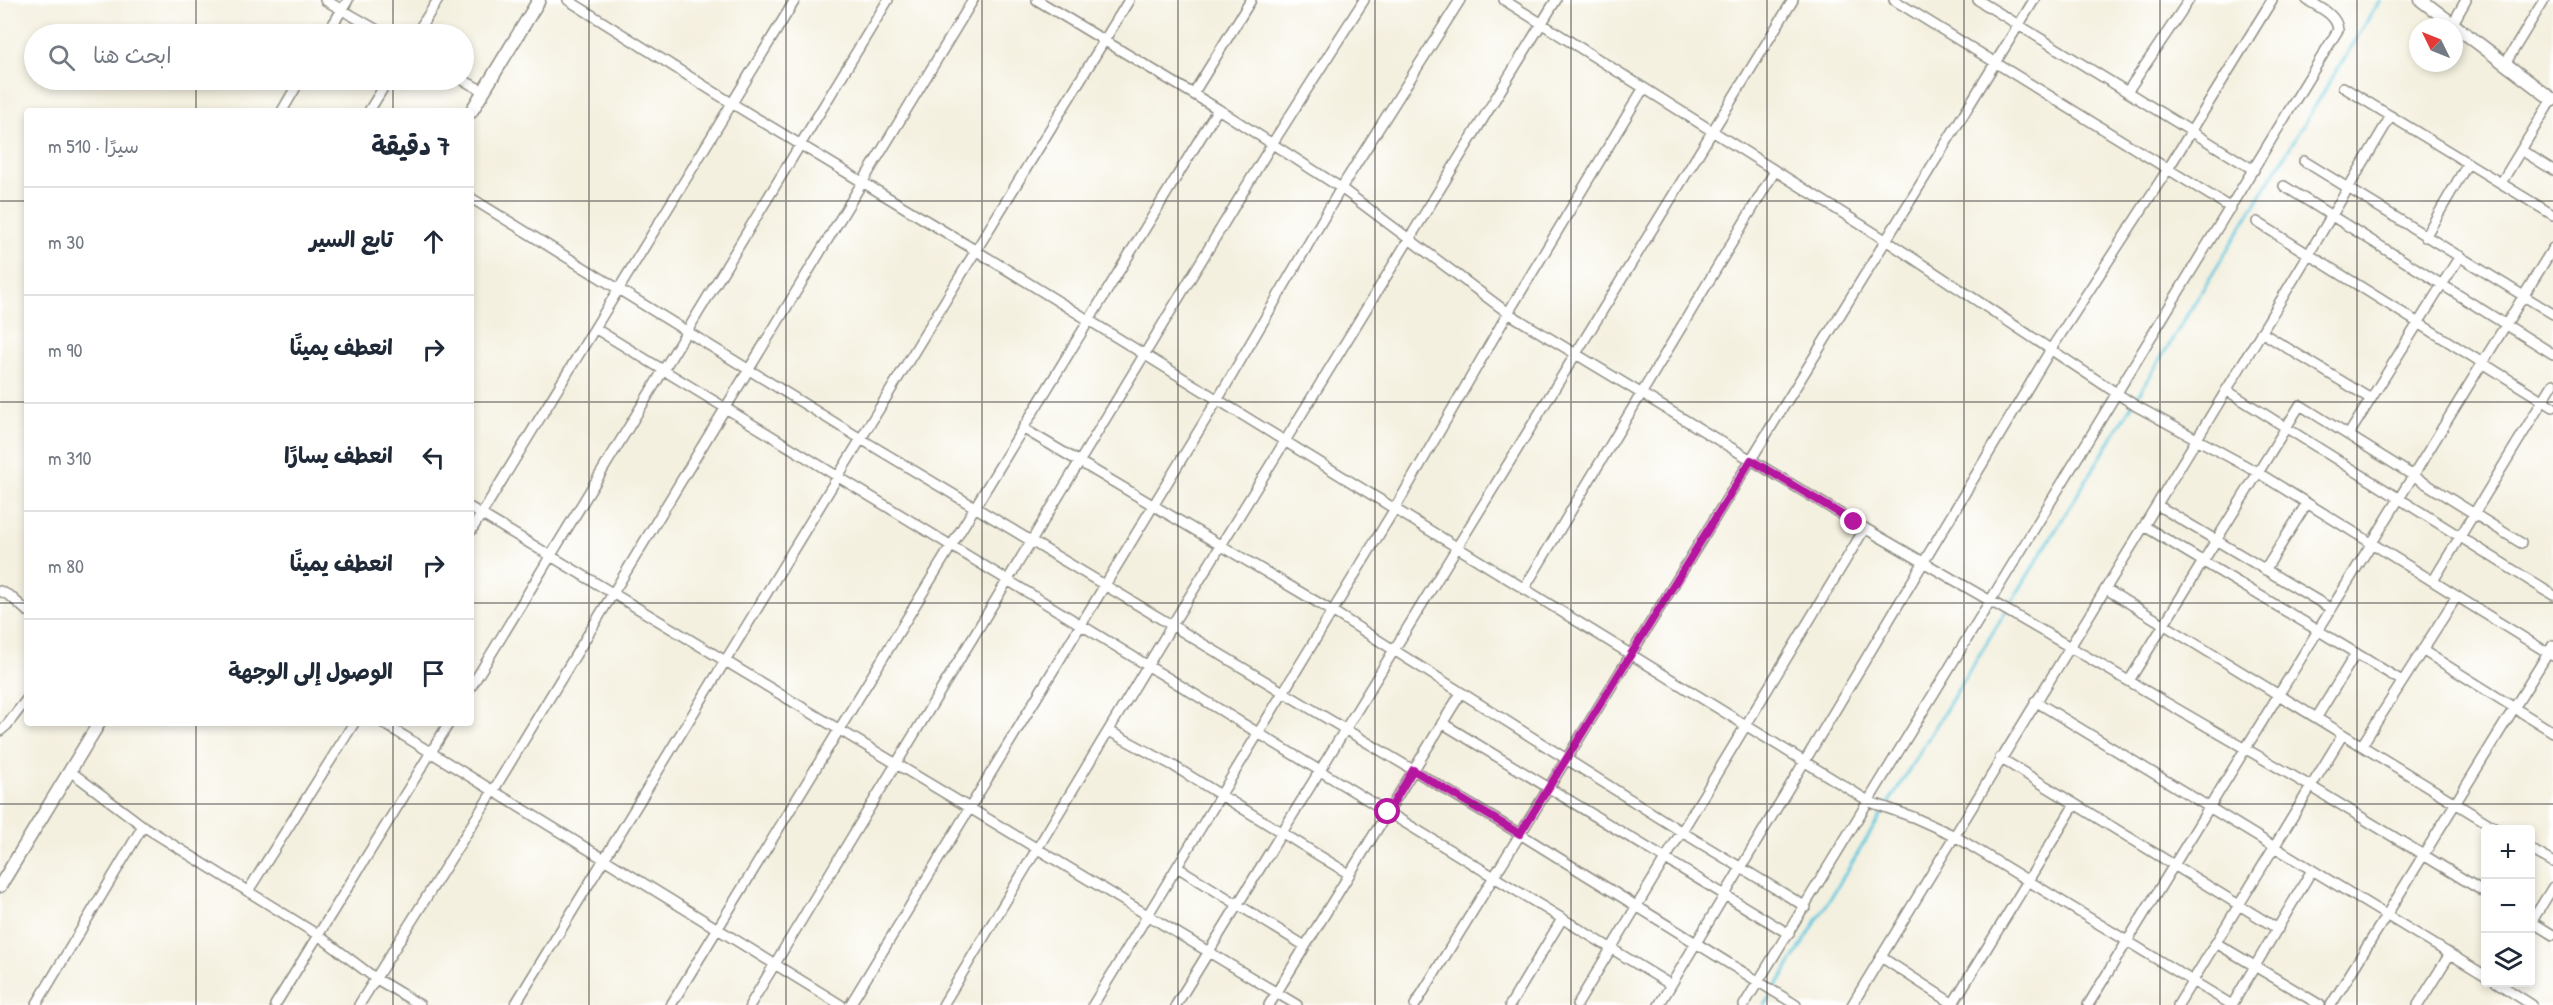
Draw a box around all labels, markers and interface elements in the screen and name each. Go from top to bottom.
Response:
north arrow [2409,18,2463,72]
search box [24,24,474,90]
text: ابحث هنا [93,40,172,70]
icon: search [45,41,78,74]
text: 7 دقيقة [371,128,450,163]
text: سيرًا · 510 m [48,132,139,159]
text: تابع السير [310,224,393,254]
icon: ahead [417,225,450,258]
text: 30 m [48,228,84,255]
text: انعطف يمينًا [290,332,393,362]
icon: right [417,333,450,366]
text: 90 m [48,336,83,363]
text: انعطف يسارًا [284,440,393,470]
icon: left [417,441,450,474]
text: 310 m [48,444,91,471]
route end [1840,508,1866,534]
text: انعطف يمينًا [290,548,393,578]
icon: right [417,549,450,582]
text: 80 m [48,552,84,579]
text: الوصول إلى الوجهة [228,656,393,686]
icon: arrive [417,657,450,690]
route start [1374,798,1400,824]
map controls [2481,825,2535,987]
button: + [2481,825,2535,879]
button: − [2481,879,2535,933]
button: layers [2481,933,2535,987]

